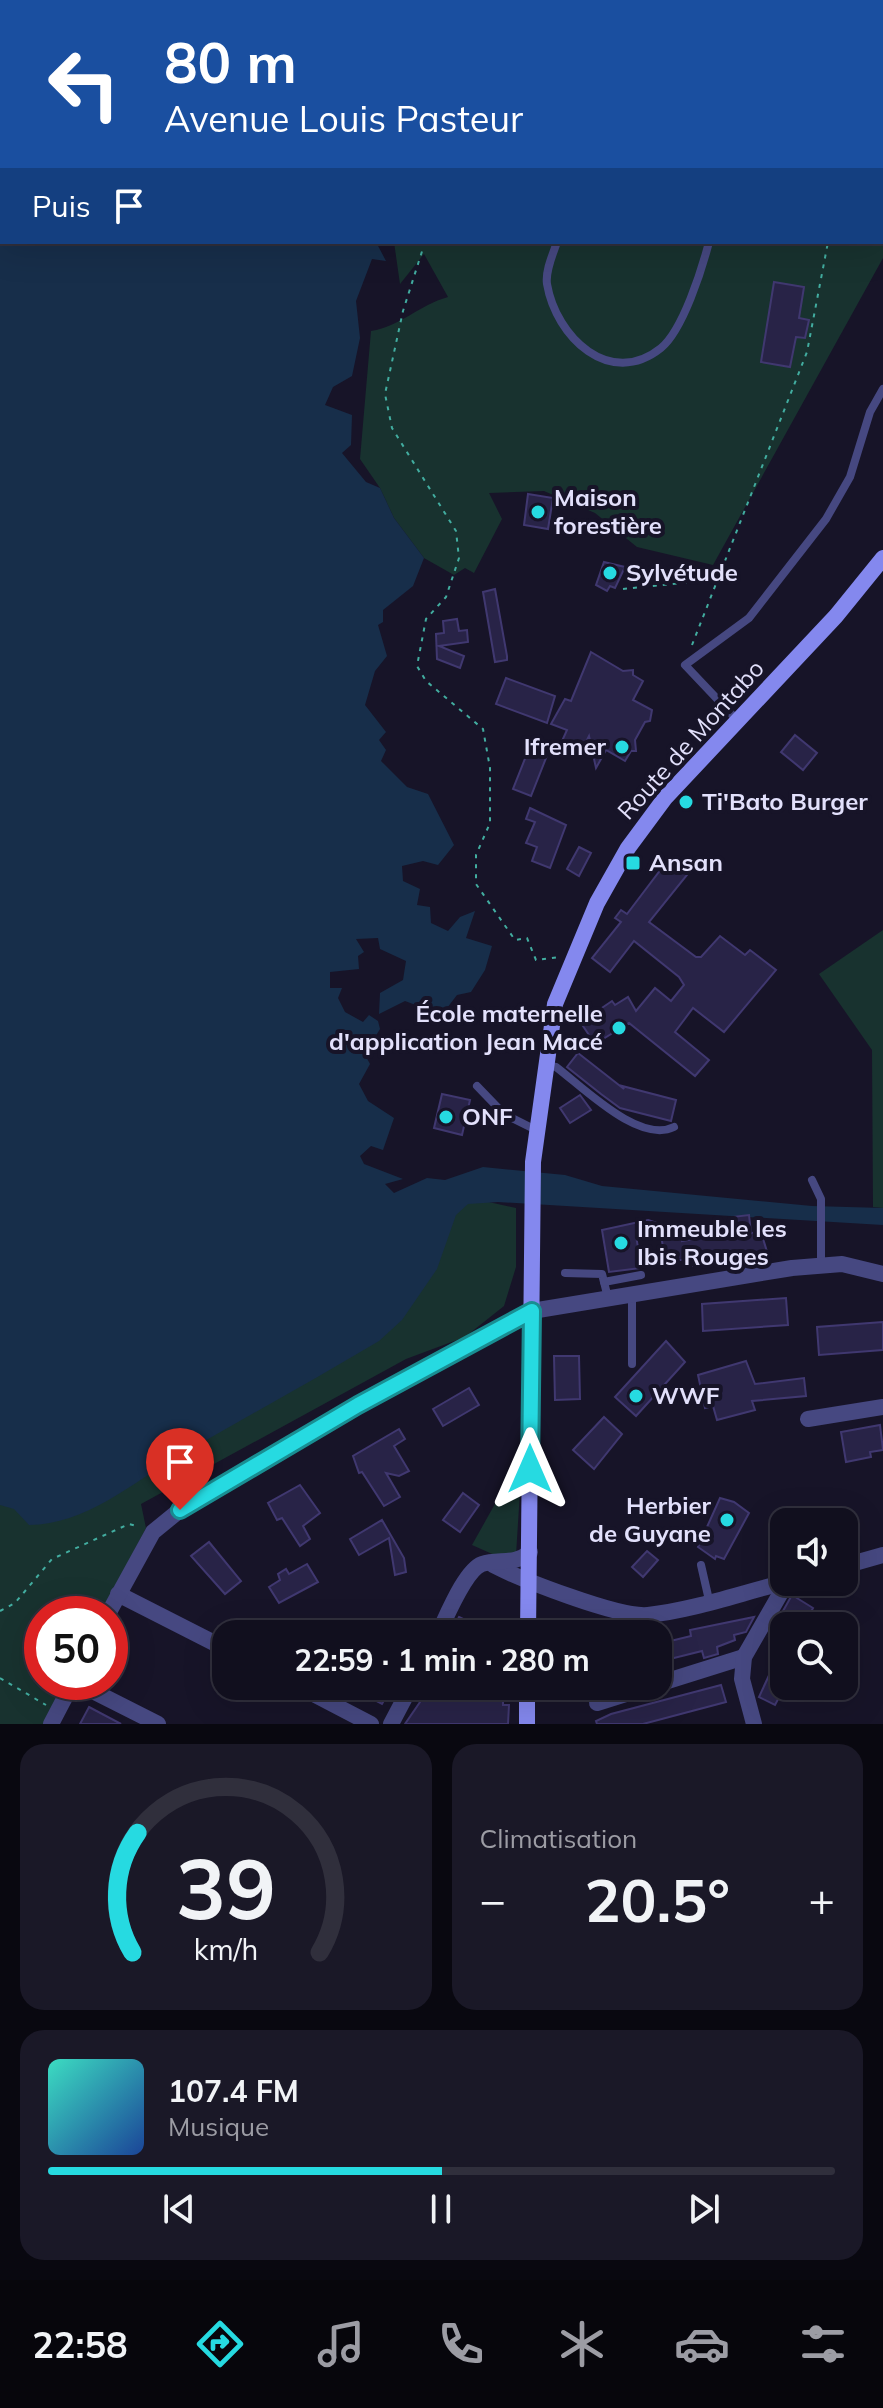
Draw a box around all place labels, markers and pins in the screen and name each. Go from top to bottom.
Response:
place label: Maison forestière [554,482,662,540]
marker: Maison forestière [529,503,547,521]
place label: Sylvétude [626,557,738,587]
marker: Sylvétude [601,564,619,582]
place label: Ifremer [524,731,607,761]
marker: Ifremer [613,738,631,756]
place label: Ti'Bato Burger [702,786,868,816]
marker: Ti'Bato Burger [677,793,695,811]
place label: Ansan [649,847,723,877]
marker: Ansan [624,854,642,872]
place label: École maternelle d'application Jean Macé [329,998,603,1056]
marker: École maternelle d'application Jean Macé [610,1019,628,1037]
place label: ONF [462,1101,513,1131]
marker: ONF [437,1108,455,1126]
place label: Immeuble les Ibis Rouges [637,1213,787,1271]
marker: Immeuble les Ibis Rouges [612,1234,630,1252]
place label: WWF [652,1380,720,1410]
marker: WWF [627,1387,645,1405]
pin [146,1428,214,1510]
place label: Herbier de Guyane [589,1490,712,1548]
marker: Herbier de Guyane [718,1511,736,1529]

